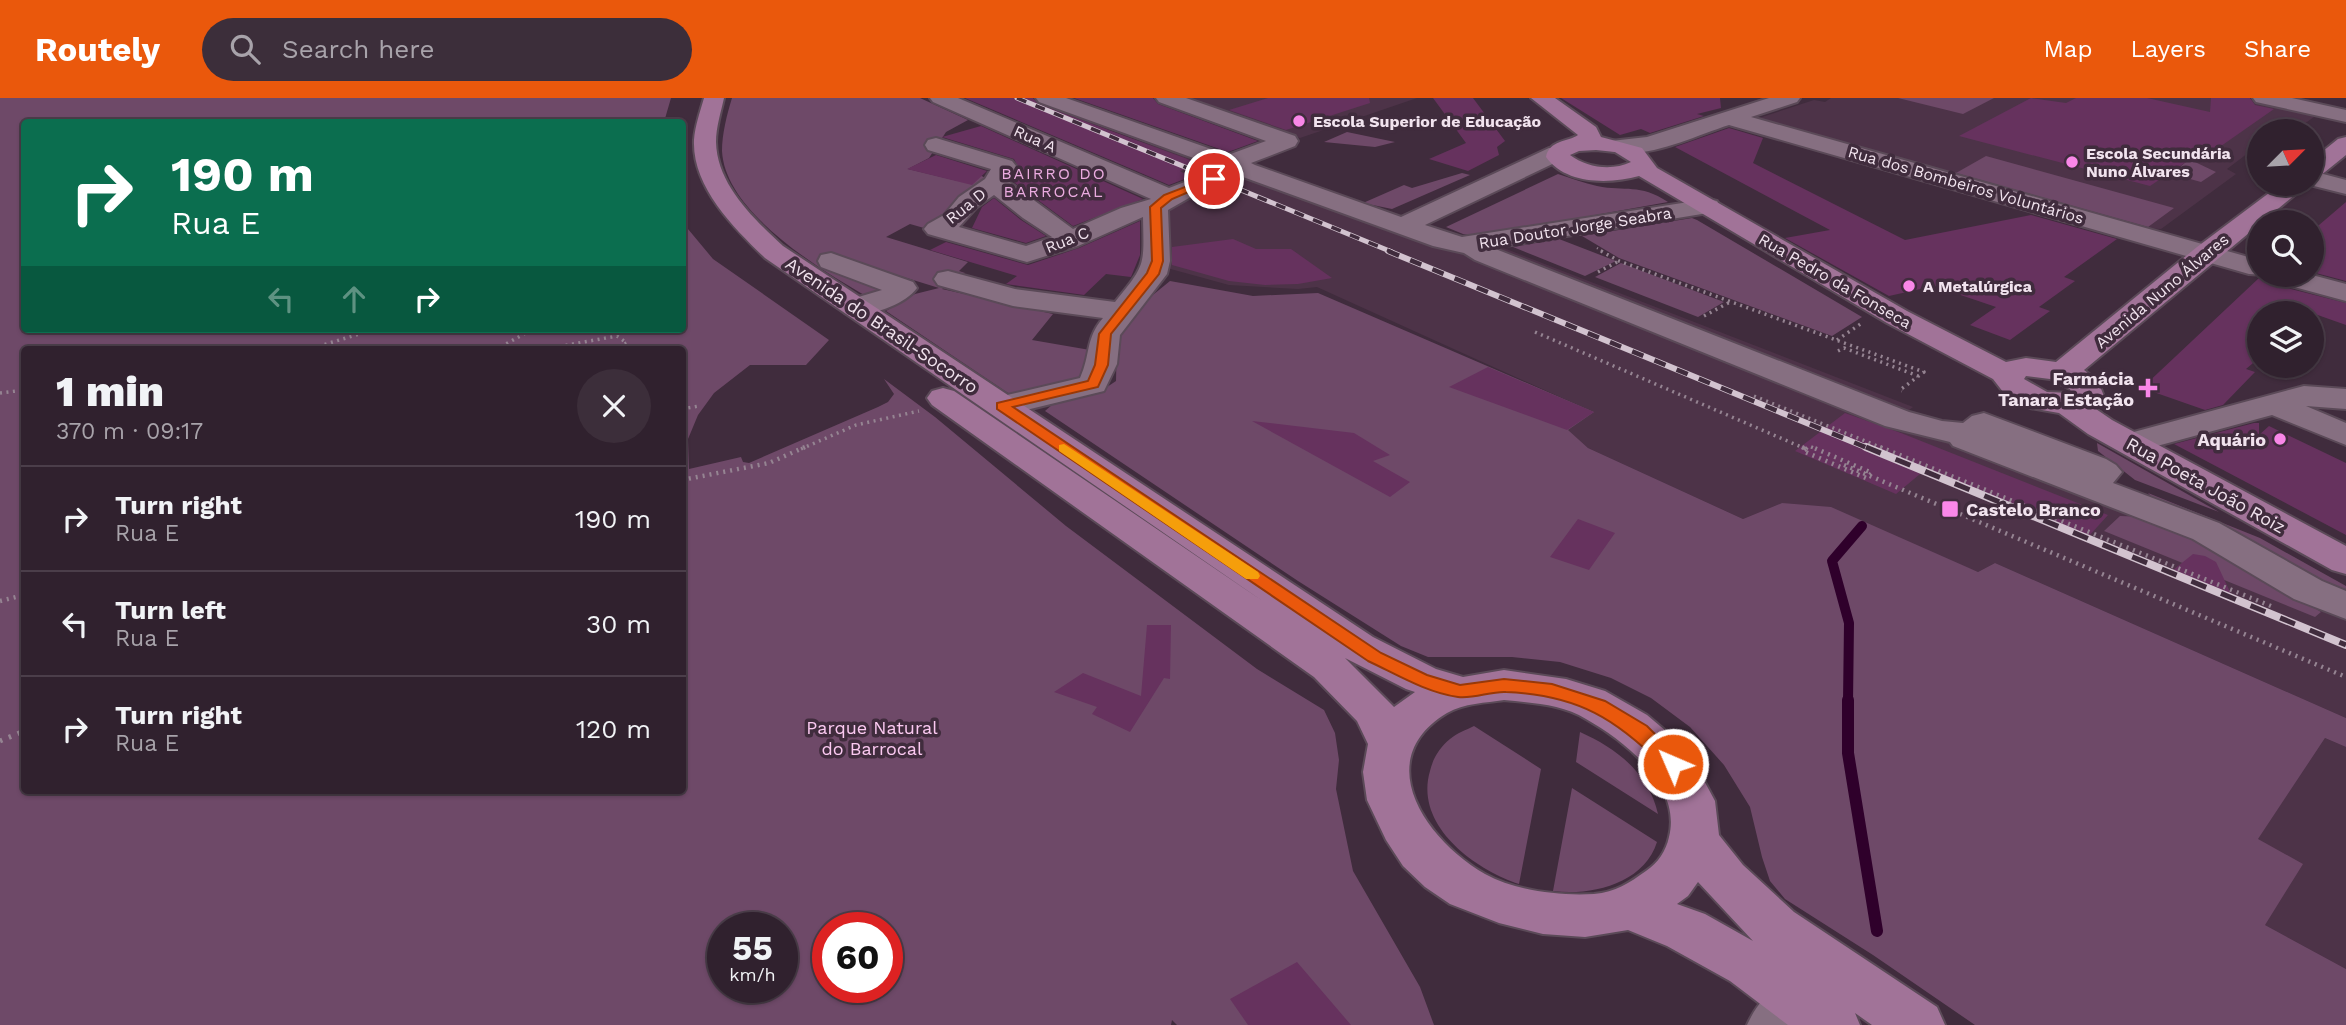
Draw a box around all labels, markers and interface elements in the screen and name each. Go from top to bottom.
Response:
search box [202,18,692,81]
text: Routely [35,30,160,69]
icon: search [226,30,264,68]
text: Search here [282,34,434,64]
text: Map [2044,35,2092,63]
text: Layers [2130,35,2206,63]
text: Share [2244,35,2311,63]
place label: Escola Superior de Educação [1313,112,1541,131]
marker: Escola Superior de Educação [1291,113,1307,129]
north arrow [2247,119,2324,196]
map controls [2247,119,2324,378]
street label: Rua A [1011,121,1060,157]
street label: Rua dos Bombeiros Voluntários [1846,142,2086,228]
place label: Escola Secundária Nuno Álvares [2086,144,2232,181]
text: 190 m [171,145,314,203]
icon: right [56,147,147,238]
pin [1184,149,1244,209]
marker: Escola Secundária Nuno Álvares [2064,154,2080,170]
icon: arrive [1195,160,1233,198]
district label: BAIRRO DO BARROCAL [1001,164,1107,201]
street label: Rua D [942,184,990,228]
street label: Rua Doutor Jorge Seabra [1477,203,1673,253]
text: Rua E [171,204,260,242]
button: search [2247,210,2324,287]
street label: Rua C [1042,223,1092,257]
street label: Rua Pedro da Fonseca [1755,230,1915,332]
street label: Avenida Nuno Álvares [2092,230,2232,352]
street label: Avenida do Brasil-Socorro [782,253,982,397]
place label: A Metalúrgica [1923,277,2033,296]
marker: A Metalúrgica [1901,278,1917,294]
icon: left [262,280,300,318]
icon: ahead [335,280,373,318]
icon: right [408,280,446,318]
button: layers [2247,301,2324,378]
text: 1 min [56,367,164,416]
place label: Farmácia Tanara Estação [1998,368,2135,410]
button: close [577,369,651,443]
marker: Farmácia Tanara Estação [2140,380,2156,396]
text: 370 m · 09:17 [56,418,203,445]
place label: Aquário [2197,429,2266,450]
marker: Aquário [2272,431,2288,447]
street label: Rua Poeta João Roiz [2123,433,2289,537]
text: Turn right [115,490,242,520]
marker: Castelo Branco [1940,499,1960,519]
place label: Castelo Branco [1966,499,2101,520]
icon: right [56,500,94,538]
text: 190 m [575,504,651,534]
text: Rua E [115,520,179,547]
text: Turn left [115,595,226,625]
icon: left [56,605,94,643]
text: 30 m [586,609,651,639]
text: Rua E [115,625,179,652]
text: Turn right [115,700,242,730]
icon: right [56,710,94,748]
text: 120 m [576,714,651,744]
park label: Parque Natural do Barrocal [806,717,938,759]
position arrow [1636,727,1710,801]
text: Rua E [115,730,179,757]
speed limit sign: 60 [812,912,903,1003]
text: 55 [732,927,773,969]
text: km/h [729,964,776,985]

